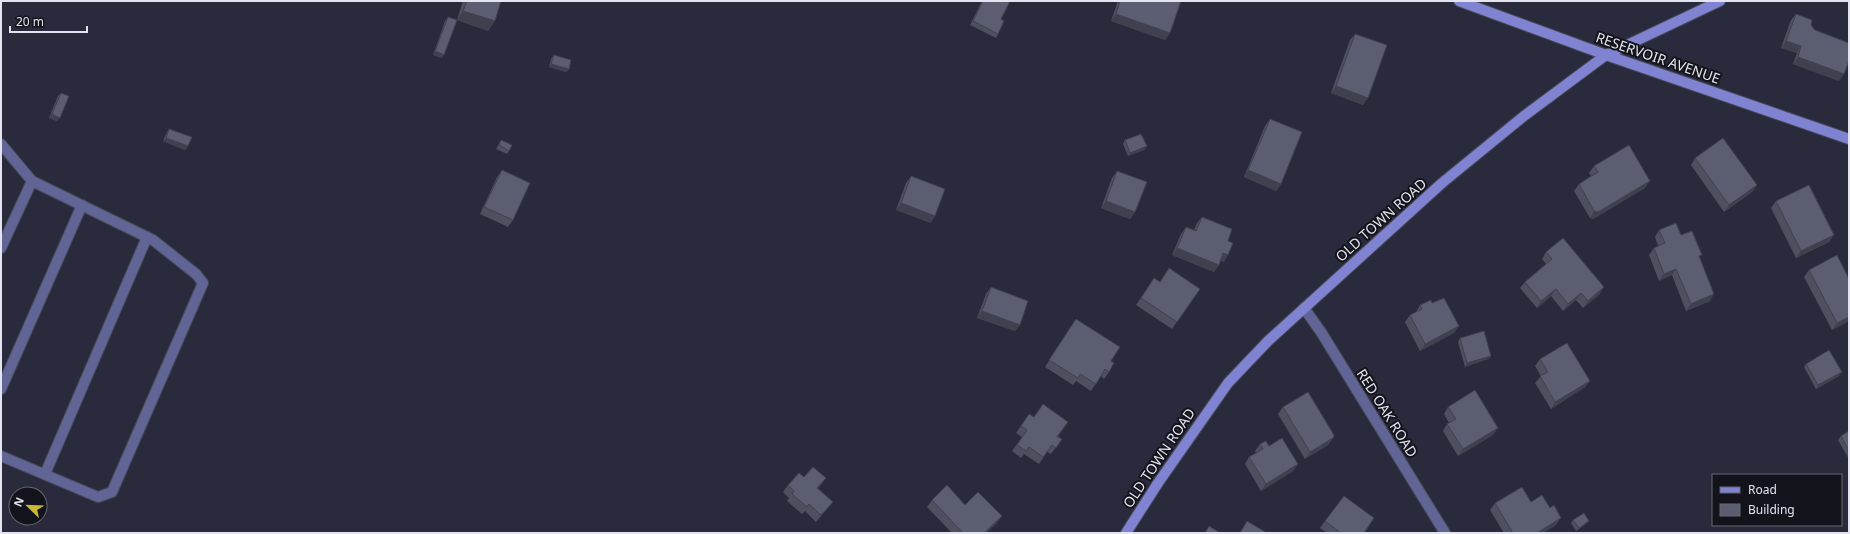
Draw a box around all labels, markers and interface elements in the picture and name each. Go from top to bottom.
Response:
scale bar [10,8,87,34]
text: 20 m [16,13,44,30]
street label: RESERVOIR AVENUE [1594,27,1723,88]
street label: OLD TOWN ROAD [1331,174,1430,266]
street label: RED OAK ROAD [1353,365,1422,461]
street label: OLD TOWN ROAD [1118,404,1199,511]
legend [1712,474,1842,526]
text: Road [1748,481,1777,498]
north arrow [8,486,48,526]
text: N [10,495,27,509]
text: Building [1748,501,1795,518]

